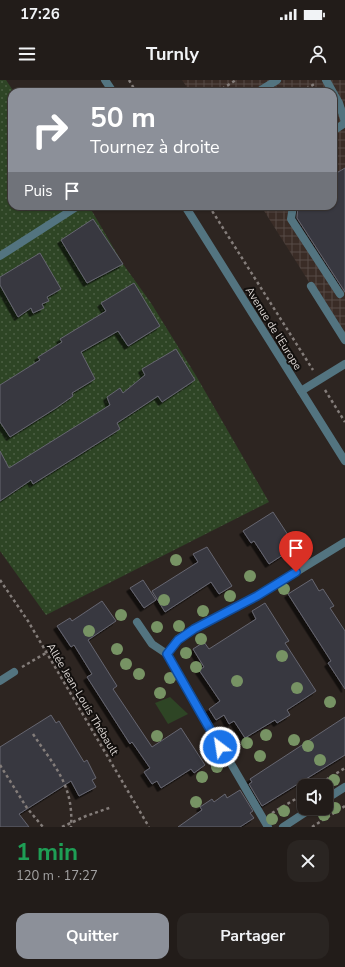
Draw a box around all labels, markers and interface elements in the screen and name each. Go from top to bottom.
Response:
text: 17:26 [20,4,60,24]
text: Turnly [146,42,199,66]
icon: menu [16,43,38,65]
icon: person [307,43,329,65]
text: 50 m [90,99,156,137]
icon: right [24,104,76,156]
text: Tournez à droite [90,135,220,159]
icon: arrive [61,180,83,202]
text: Puis [24,181,53,201]
street label: Avenue de l'Europe [242,284,305,373]
pin [279,531,313,572]
icon: arrive [285,537,307,559]
street label: Allée Jean-Louis Thébault [43,640,122,758]
position arrow [199,726,241,768]
map controls [297,779,333,815]
button: sound [297,779,333,815]
text: 1 min [16,836,78,868]
button: close [287,840,329,882]
text: 120 m · 17:27 [16,867,98,885]
button: Quitter [16,913,169,959]
button: Partager [177,913,329,959]

